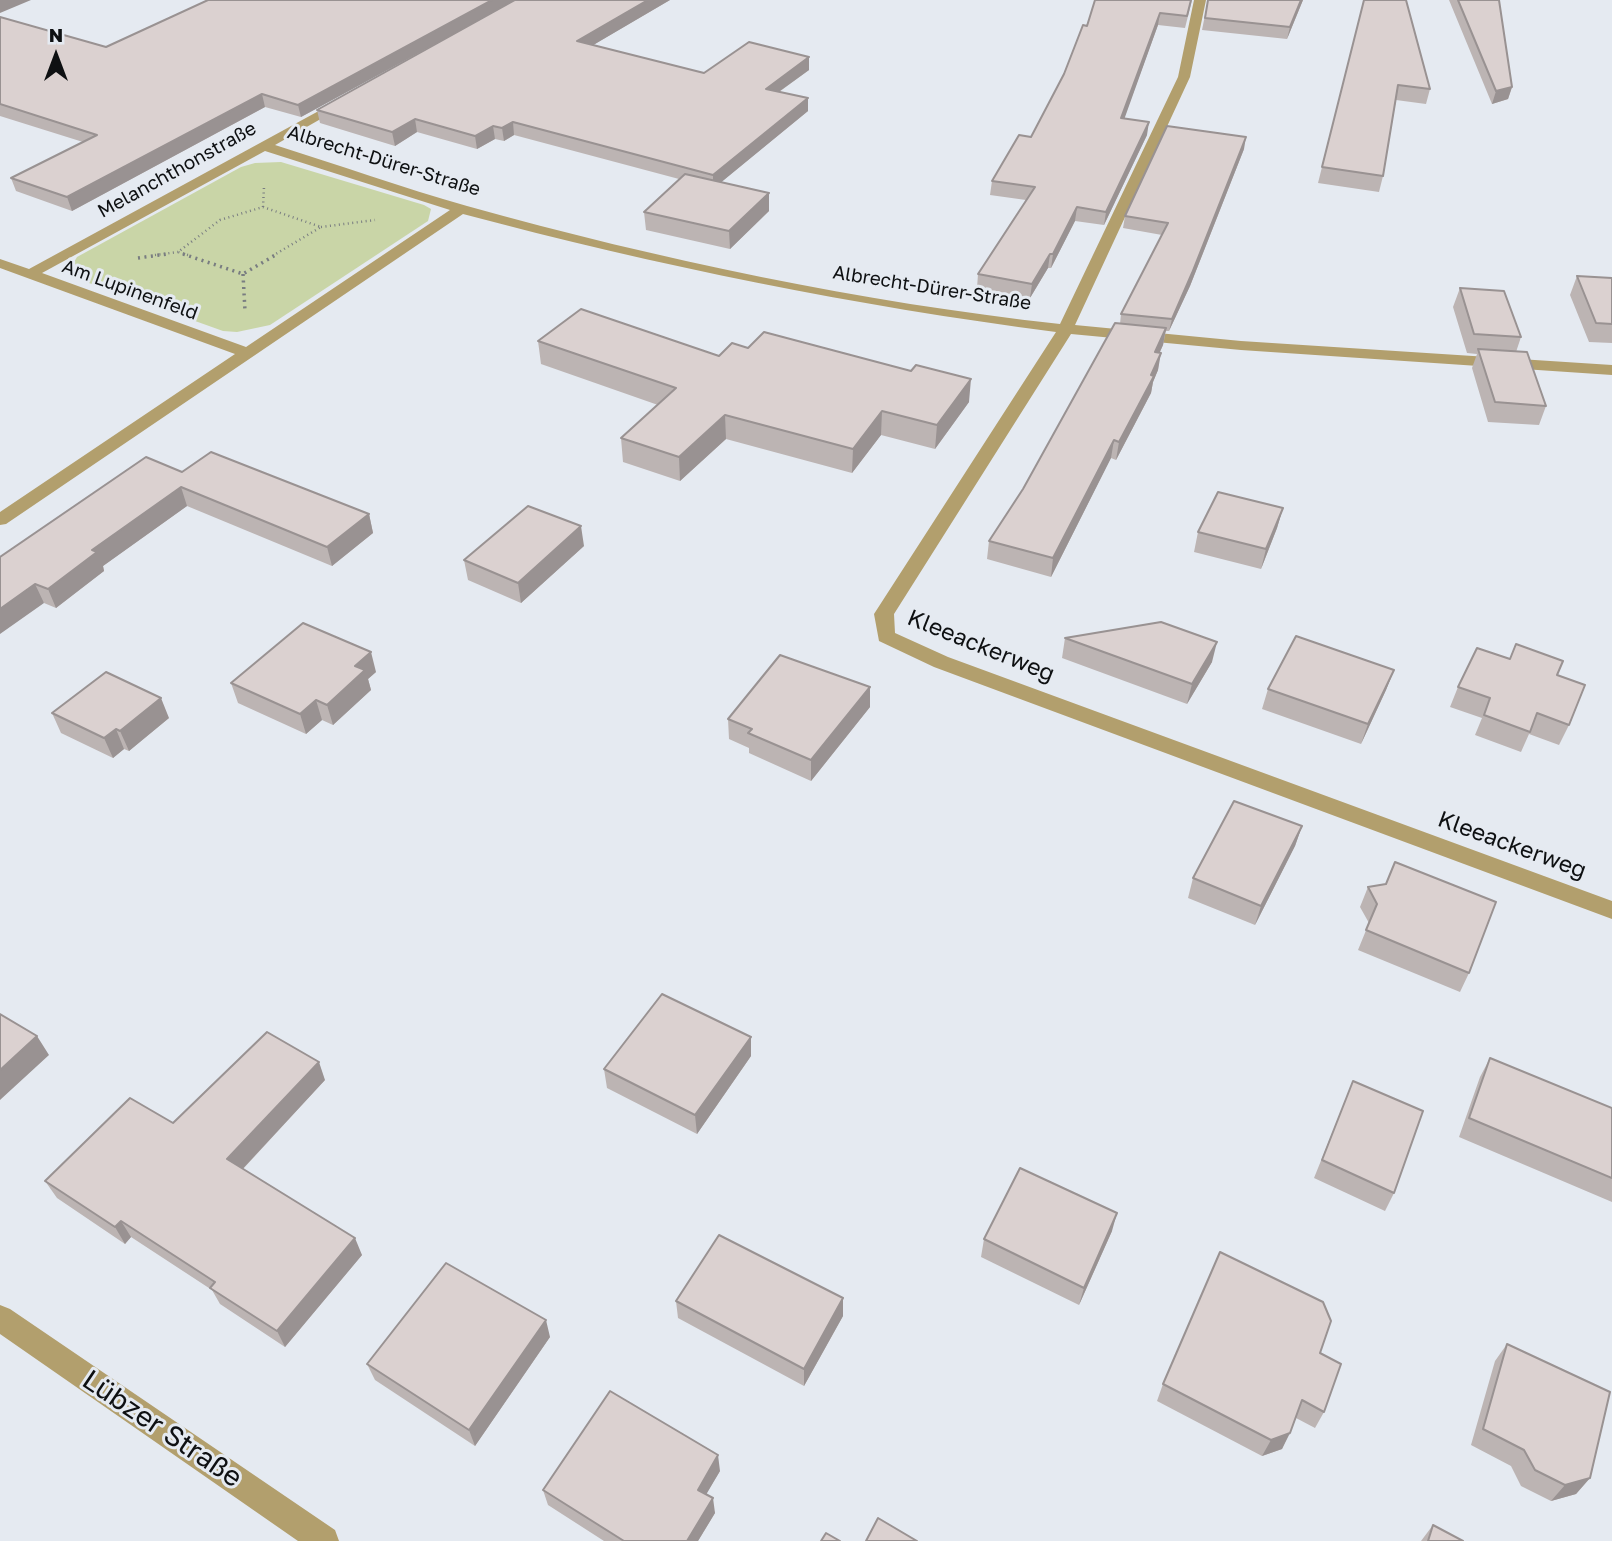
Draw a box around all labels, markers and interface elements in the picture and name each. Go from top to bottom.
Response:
north arrow [21,21,91,91]
text: N [49,23,63,46]
street label: Melanchthonstraße [94,117,260,223]
street label: Albrecht-Dürer-Straße [285,121,483,201]
street label: Am Lupinenfeld [59,255,201,325]
street label: Albrecht-Dürer-Straße [831,261,1033,315]
street label: Kleeackerweg [903,604,1059,688]
street label: Kleeackerweg [1434,805,1590,885]
street label: Lübzer Straße [76,1363,248,1495]

